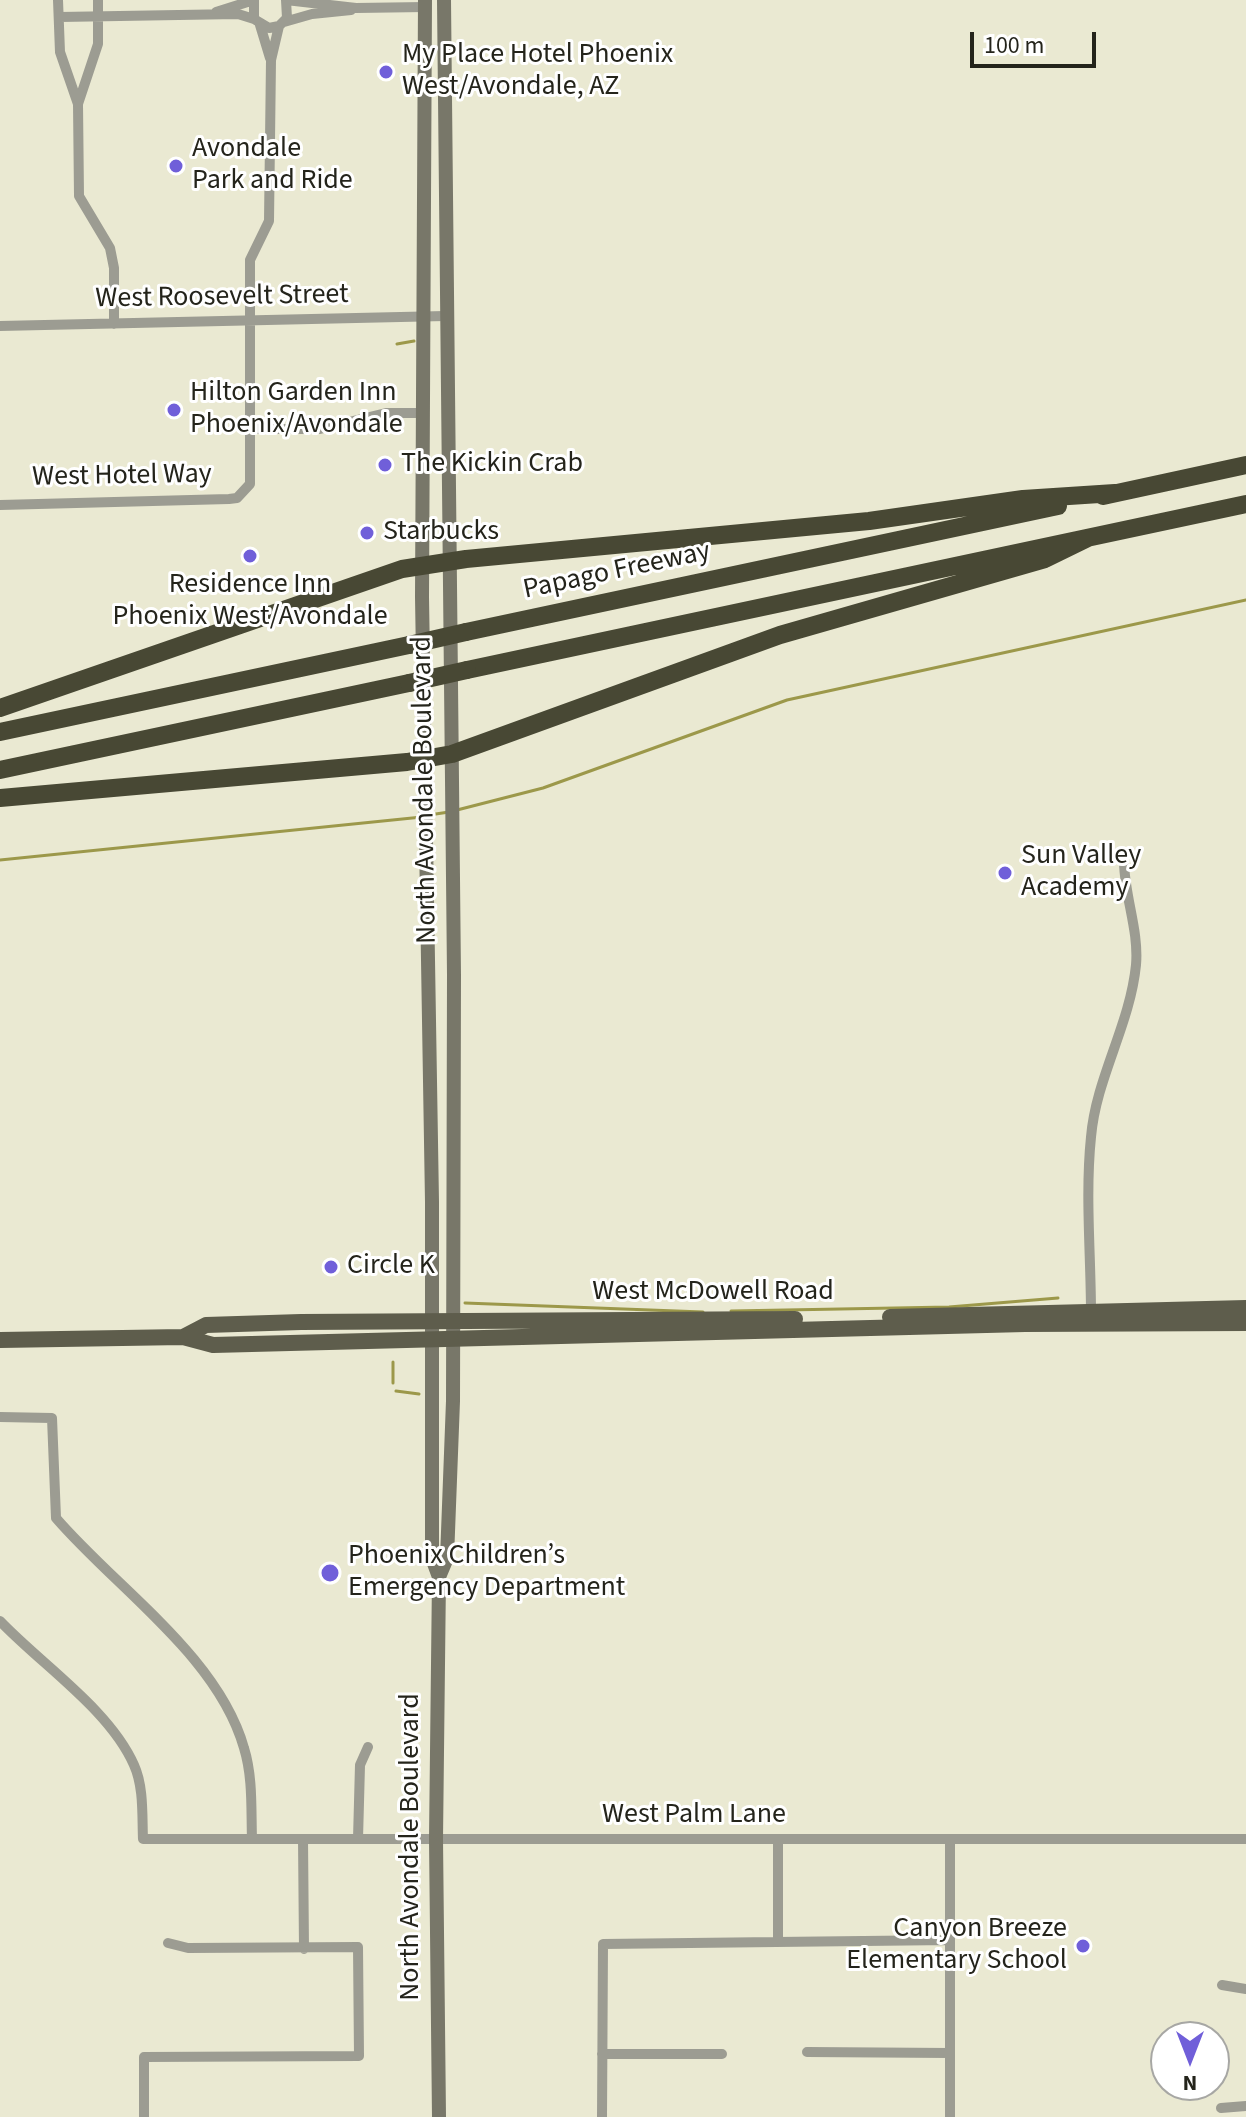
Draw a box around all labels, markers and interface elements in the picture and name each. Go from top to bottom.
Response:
scale bar [974,16,1100,66]
text: 100 m [984,28,1044,63]
place label: My Place Hotel Phoenix West/Avondale, AZ [402,39,673,105]
marker: My Place Hotel Phoenix West/Avondale, AZ [377,63,395,81]
place label: Avondale Park and Ride [192,133,353,199]
marker: Avondale Park and Ride [167,157,185,175]
street label: West Roosevelt Street [95,279,349,317]
place label: Hilton Garden Inn Phoenix/Avondale [190,377,403,443]
marker: Hilton Garden Inn Phoenix/Avondale [165,401,183,419]
place label: The Kickin Crab [401,448,583,482]
marker: The Kickin Crab [376,456,394,474]
street label: West Hotel Way [32,459,212,495]
place label: Starbucks [383,516,499,550]
marker: Starbucks [358,524,376,542]
street label: Papago Freeway [520,536,714,608]
marker: Residence Inn Phoenix West/Avondale [241,547,259,565]
place label: Residence Inn Phoenix West/Avondale [112,569,388,635]
street label: North Avondale Boulevard [407,636,445,944]
place label: Sun Valley Academy [1021,840,1141,906]
marker: Sun Valley Academy [996,864,1014,882]
place label: Circle K [347,1250,435,1284]
marker: Circle K [322,1258,340,1276]
street label: West McDowell Road [592,1276,834,1310]
place label: Phoenix Children’s Emergency Department [348,1540,625,1606]
marker: Phoenix Children’s Emergency Department [319,1562,341,1584]
street label: North Avondale Boulevard [395,1693,429,2001]
street label: West Palm Lane [602,1799,786,1833]
place label: Canyon Breeze Elementary School [846,1913,1067,1979]
marker: Canyon Breeze Elementary School [1074,1937,1092,1955]
north arrow [1150,2021,1230,2101]
text: N [1183,2067,1197,2099]

